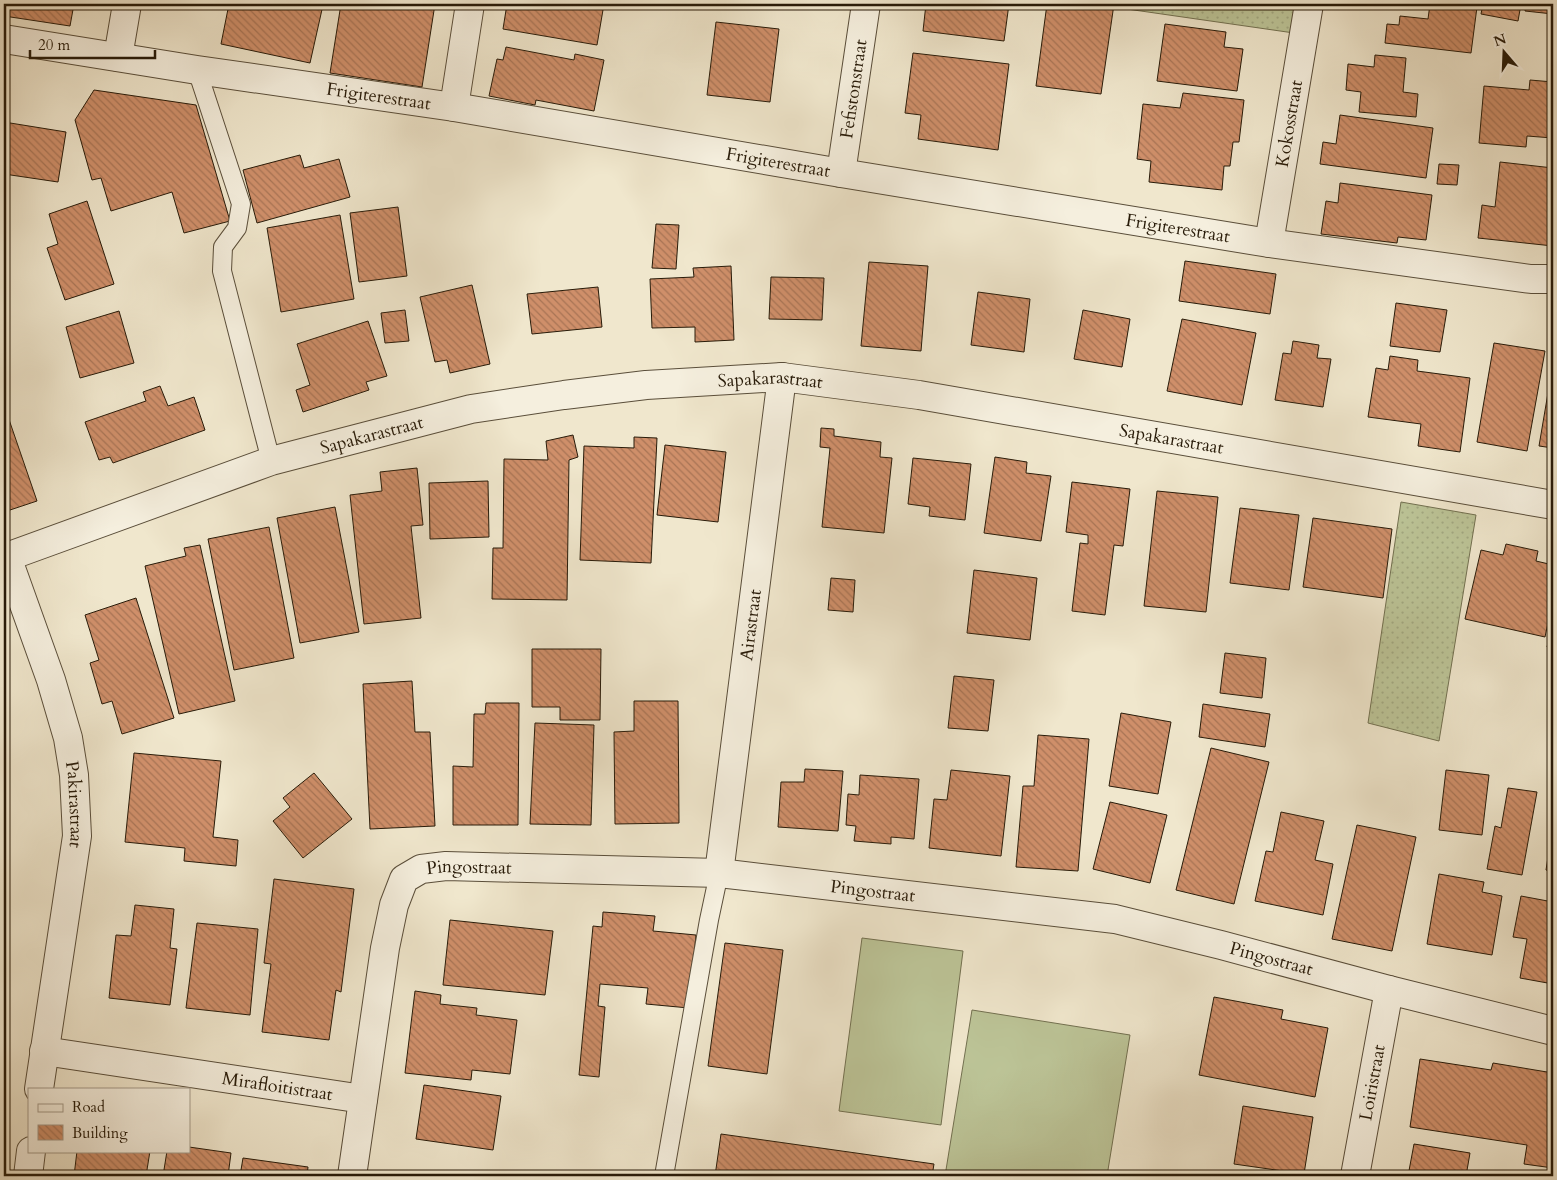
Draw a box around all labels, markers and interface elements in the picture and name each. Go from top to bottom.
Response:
scale bar [30,28,155,60]
north arrow [1480,28,1530,78]
text: N [1491,29,1509,51]
text: 20 m [38,35,70,55]
street label: Fefistonstraat [834,37,873,140]
street label: Frigiterestraat [325,76,433,116]
street label: Kokosstraat [1269,78,1309,169]
street label: Frigiterestraat [724,141,832,184]
street label: Frigiterestraat [1124,207,1232,249]
street label: Sapakarastraat [717,364,825,395]
street label: Sapakarastraat [317,409,426,460]
street label: Sapakarastraat [1117,417,1226,460]
street label: Airastraat [734,588,767,662]
street label: Pakirastraat [59,759,90,850]
street label: Pingostraat [425,853,512,881]
street label: Pingostraat [829,874,917,908]
street label: Pingostraat [1227,935,1316,982]
street label: Loiristraat [1353,1042,1391,1123]
street label: Mirafloitistraat [220,1065,335,1107]
legend [28,1088,190,1152]
text: Road [72,1097,105,1117]
text: Building [72,1123,128,1143]

